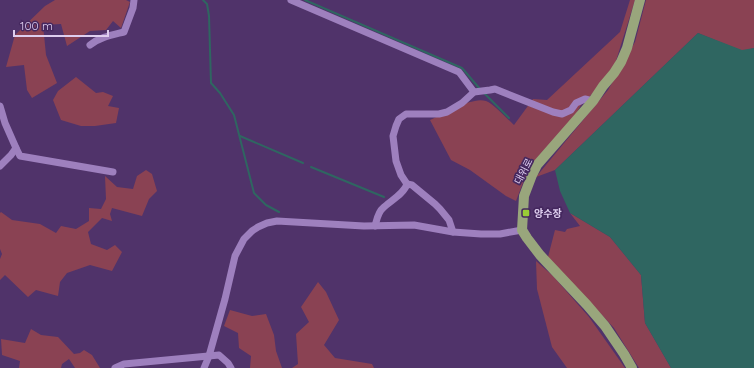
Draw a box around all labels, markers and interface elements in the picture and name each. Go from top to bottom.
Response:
scale bar [14,12,108,38]
text: 100 m [20,18,53,33]
street label: 대위로 [511,156,536,186]
place label: 양수장 [534,207,562,220]
marker: 양수장 [521,208,531,218]

